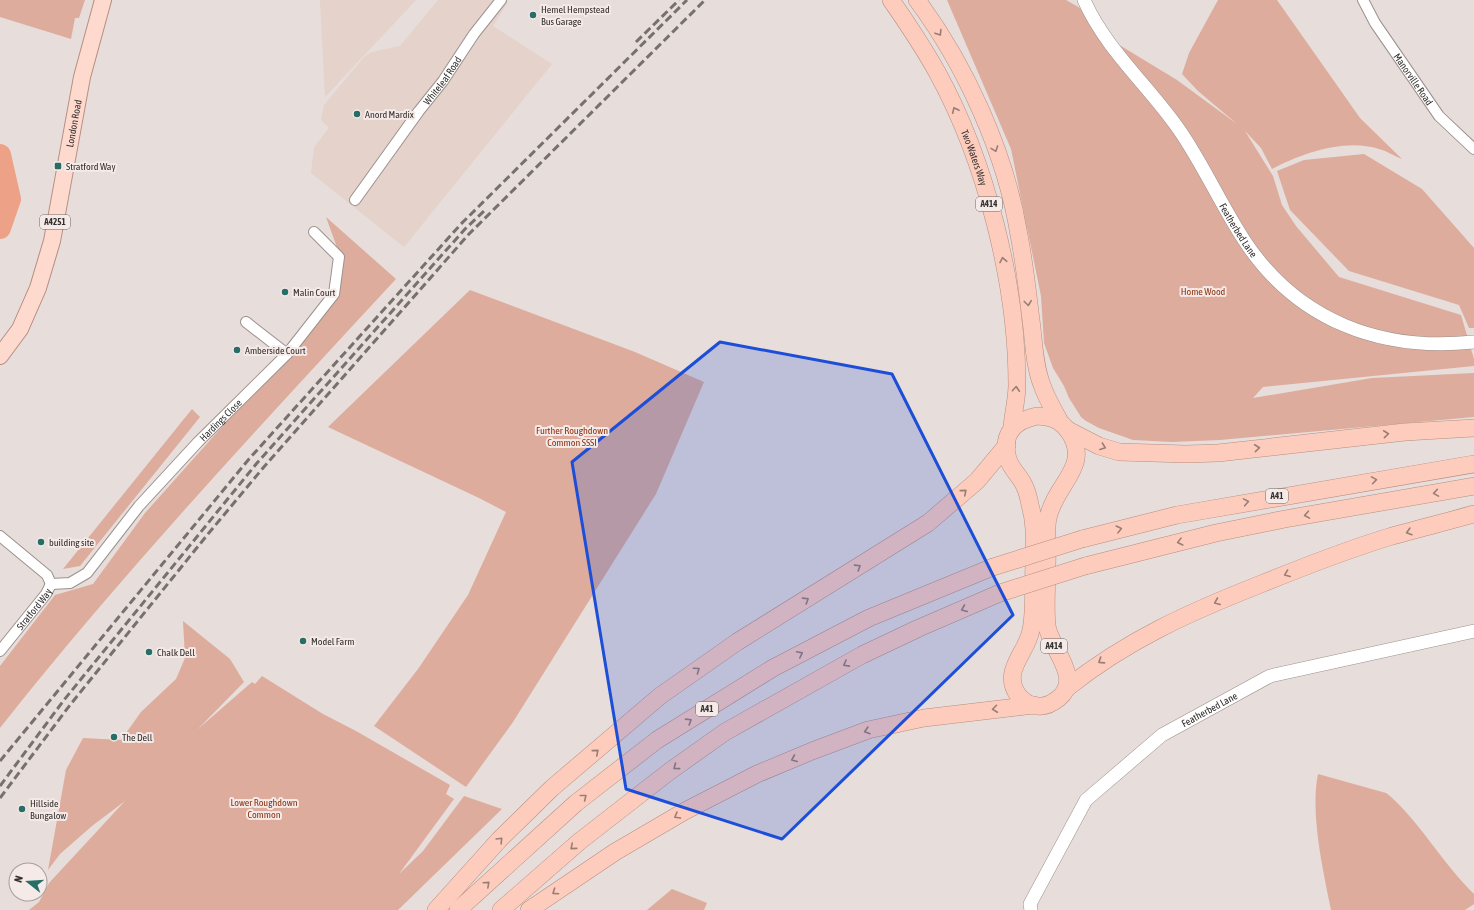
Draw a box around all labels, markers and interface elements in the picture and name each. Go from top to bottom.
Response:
place label: Hemel Hempstead Bus Garage [541,4,610,27]
marker: Hemel Hempstead Bus Garage [528,10,538,20]
one-way arrow [934,28,941,35]
street label: Manorville Road [1392,51,1435,107]
street label: Whiteleaf Road [421,54,463,107]
street label: London Road [64,98,83,148]
one-way arrow [952,106,960,114]
marker: Anord Mardix [352,109,362,119]
place label: Anord Mardix [365,109,414,120]
street label: Two Waters Way [959,128,990,187]
one-way arrow [991,146,999,153]
marker: Stratford Way [53,161,63,171]
place label: Stratford Way [66,161,116,172]
road number: A414 [976,197,1002,211]
street label: Featherbed Lane [1218,201,1260,260]
road number: A4251 [40,215,70,229]
one-way arrow [1000,257,1008,263]
park label: Home Wood [1181,286,1226,297]
marker: Malin Court [280,287,290,297]
place label: Malin Court [293,287,335,298]
one-way arrow [1024,300,1033,306]
marker: Amberside Court [232,345,242,355]
place label: Amberside Court [245,345,306,356]
one-way arrow [1012,386,1021,392]
street label: Hardings Close [197,397,244,443]
park label: Further Roughdown Common SSSI [536,425,608,448]
one-way arrow [1383,430,1389,439]
one-way arrow [1099,442,1106,450]
one-way arrow [1254,444,1260,453]
one-way arrow [1371,476,1378,485]
one-way arrow [1432,488,1439,497]
one-way arrow [959,489,967,496]
road number: A41 [1266,489,1288,503]
one-way arrow [1243,498,1249,507]
one-way arrow [1304,510,1311,519]
one-way arrow [1116,526,1123,534]
one-way arrow [1406,527,1413,536]
marker: building site [36,537,46,547]
place label: building site [49,537,95,548]
one-way arrow [1177,537,1184,546]
one-way arrow [854,564,861,571]
one-way arrow [1283,569,1290,577]
street label: Stratford Way [14,587,53,632]
one-way arrow [802,597,809,604]
one-way arrow [1213,597,1220,605]
one-way arrow [961,604,968,612]
marker: Model Farm [298,636,308,646]
place label: Model Farm [311,636,354,647]
road number: A414 [1041,639,1067,653]
marker: Chalk Dell [144,647,154,657]
place label: Chalk Dell [157,647,195,658]
one-way arrow [796,651,804,659]
one-way arrow [1099,657,1106,664]
one-way arrow [843,659,851,666]
one-way arrow [693,667,700,675]
street label: Featherbed Lane [1180,689,1239,729]
road number: A41 [696,702,718,716]
one-way arrow [992,704,998,713]
one-way arrow [685,718,692,725]
one-way arrow [864,726,871,735]
marker: The Dell [109,732,119,742]
place label: The Dell [122,732,153,743]
one-way arrow [591,749,598,756]
one-way arrow [790,754,798,762]
one-way arrow [673,762,680,769]
one-way arrow [579,795,586,802]
park label: Lower Roughdown Common [230,797,298,820]
place label: Hillside Bungalow [30,798,66,821]
marker: Hillside Bungalow [17,804,27,814]
one-way arrow [674,811,681,818]
one-way arrow [495,837,503,845]
one-way arrow [570,842,578,849]
north arrow [8,862,48,902]
text: N [12,874,25,884]
one-way arrow [482,881,490,888]
one-way arrow [552,887,559,895]

